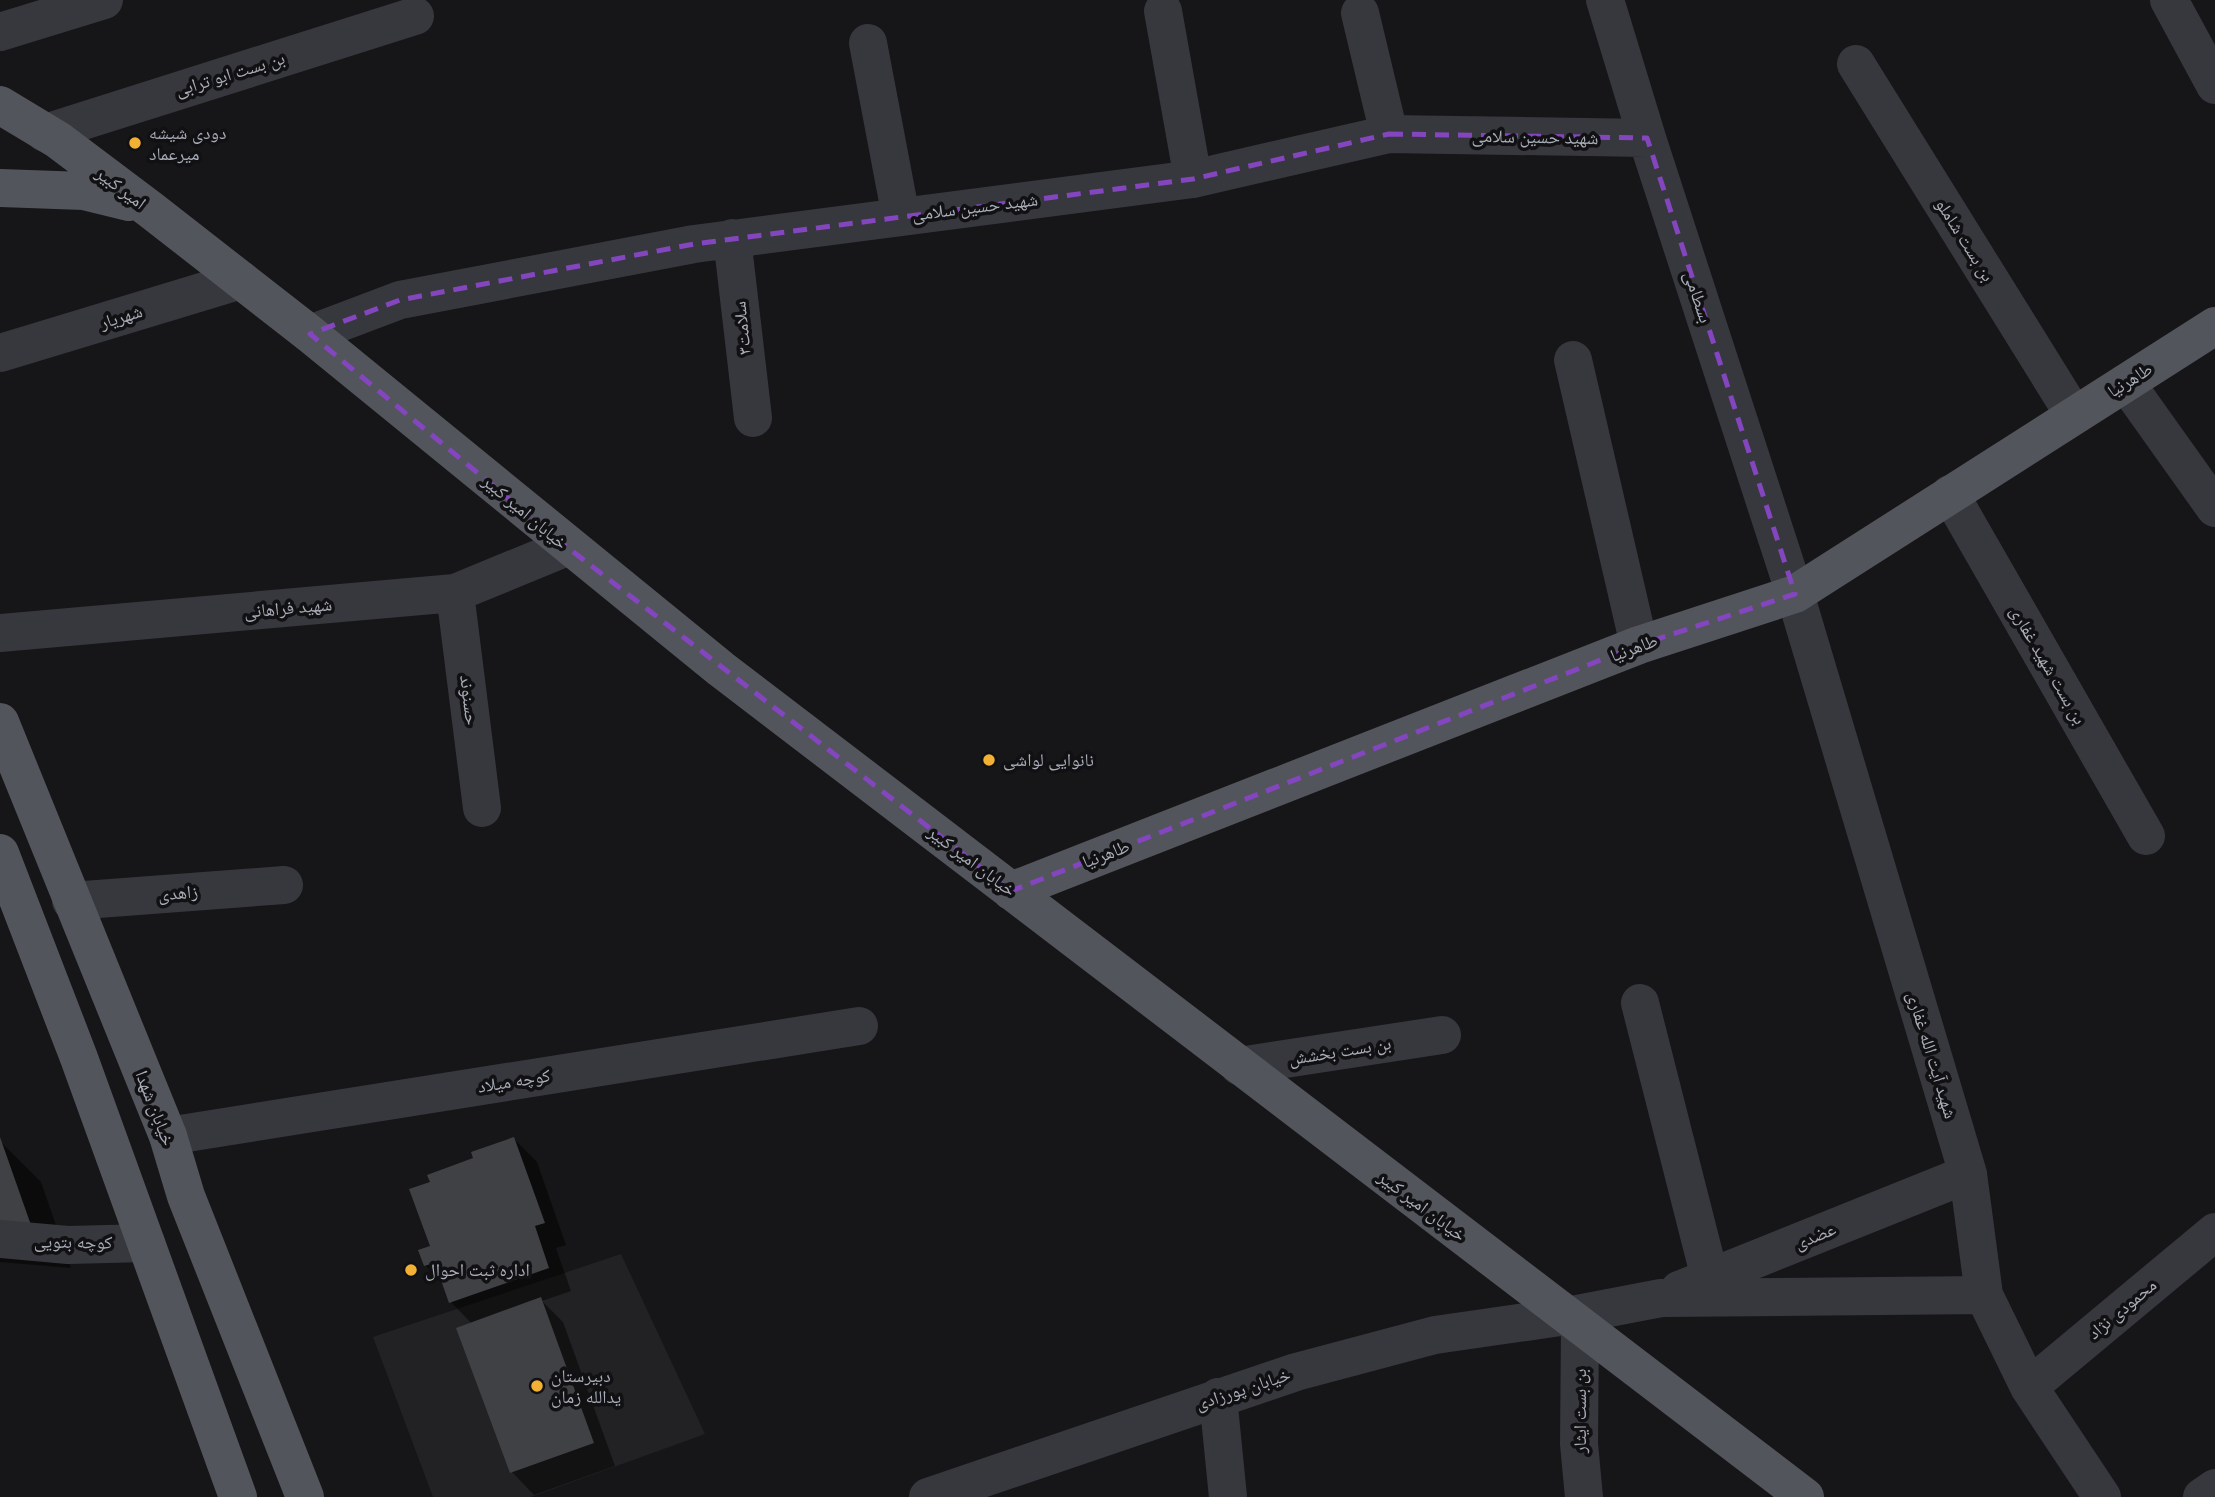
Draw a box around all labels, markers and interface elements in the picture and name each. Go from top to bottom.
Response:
street label: بن بست ابو ترابی [172,47,288,101]
place label: دودی شیشه میرعماد [149,122,226,164]
street label: شهید حسین سلامی [1471,125,1599,149]
marker: دودی شیشه میرعماد [127,135,143,151]
street label: امیر کبیر [91,161,151,214]
street label: شهید حسین سلامی [911,188,1039,226]
street label: بن بست شاملو [1931,194,1999,286]
street label: بسطامی [1679,268,1717,326]
street label: شهریار [96,300,145,334]
street label: سلامت۳ [728,300,755,356]
street label: طاهرنیا [2103,358,2156,402]
street label: خیابان امیر کبیر [477,469,572,554]
street label: شهید فراهانی [243,593,333,623]
street label: بن بست شهید غفاری [2005,602,2091,728]
street label: طاهرنیا [1607,629,1660,666]
street label: حسنوند [456,674,483,726]
place label: نانوایی لواشی [1003,749,1094,771]
marker: نانوایی لواشی [981,752,997,768]
street label: خیابان امیر کبیر [923,820,1020,901]
street label: طاهرنیا [1079,835,1132,872]
street label: زاهدی [157,880,199,906]
street label: شهید آیت الله غفاری [1902,989,1962,1121]
street label: بن بست بخشش [1287,1032,1393,1070]
street label: کوچه میلاد [476,1064,552,1097]
street label: خیابان شهدا [131,1067,179,1149]
street label: خیابان امیر کبیر [1373,1165,1470,1246]
street label: عضدی [1791,1218,1839,1254]
street label: کوچه بتویی [34,1230,113,1254]
place label: اداره ثبت احوال [425,1259,530,1281]
marker: اداره ثبت احوال [403,1262,419,1278]
street label: محمودی نژاد [2083,1274,2161,1344]
street label: خیابان پورزادی [1193,1363,1293,1415]
place label: دبیرستان یدالله زمان [551,1365,621,1408]
street label: بن بست ایثار [1569,1369,1591,1454]
marker: دبیرستان یدالله زمان [529,1378,545,1394]

